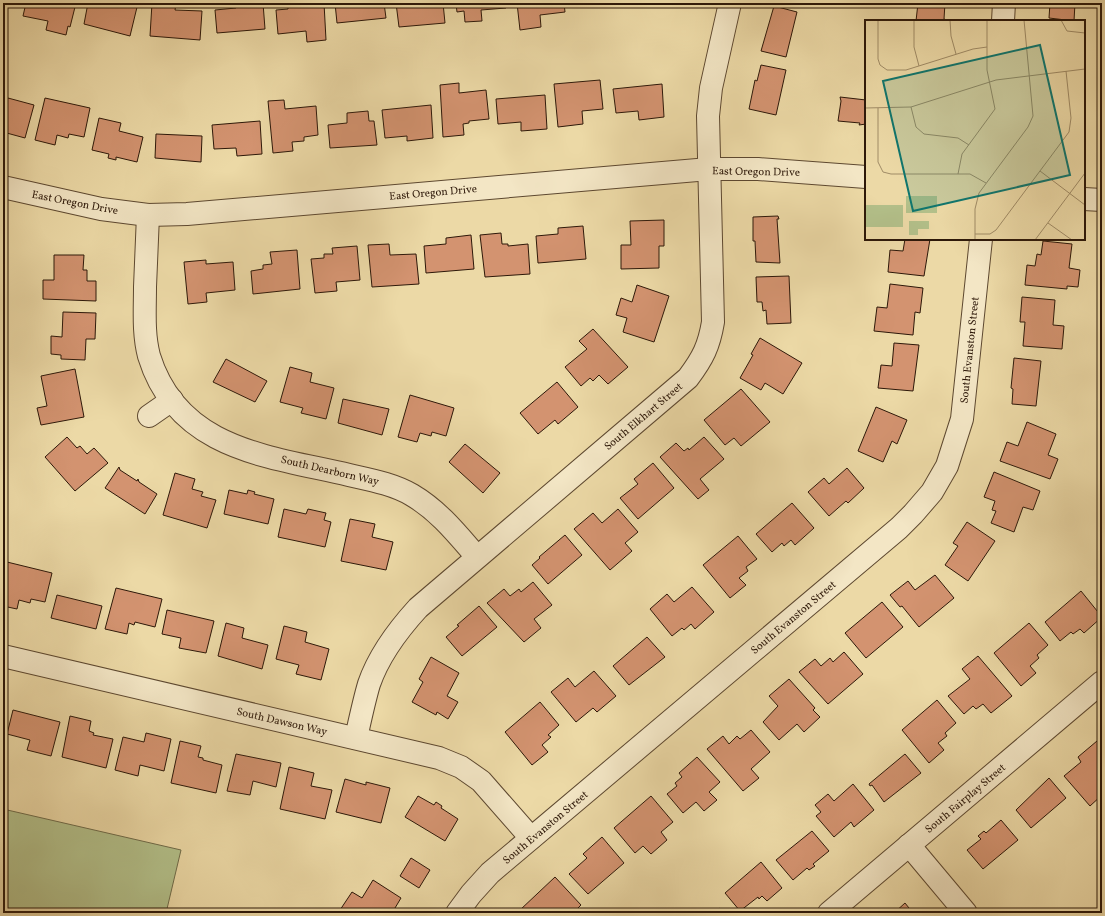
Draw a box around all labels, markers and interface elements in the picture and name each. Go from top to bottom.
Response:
inset map [865,20,1085,240]
street label: East Oregon Drive [712,164,800,181]
street label: East Oregon Drive [389,182,478,205]
street label: East Oregon Drive [30,188,119,219]
street label: South Evanston Street [957,296,984,404]
street label: South Elkhart Street [602,380,686,454]
street label: South Dearborn Way [279,453,380,490]
street label: South Evanston Street [748,578,840,658]
street label: South Dawson Way [235,705,329,740]
street label: South Fairplay Street [922,761,1010,837]
street label: South Evanston Street [500,788,592,868]

